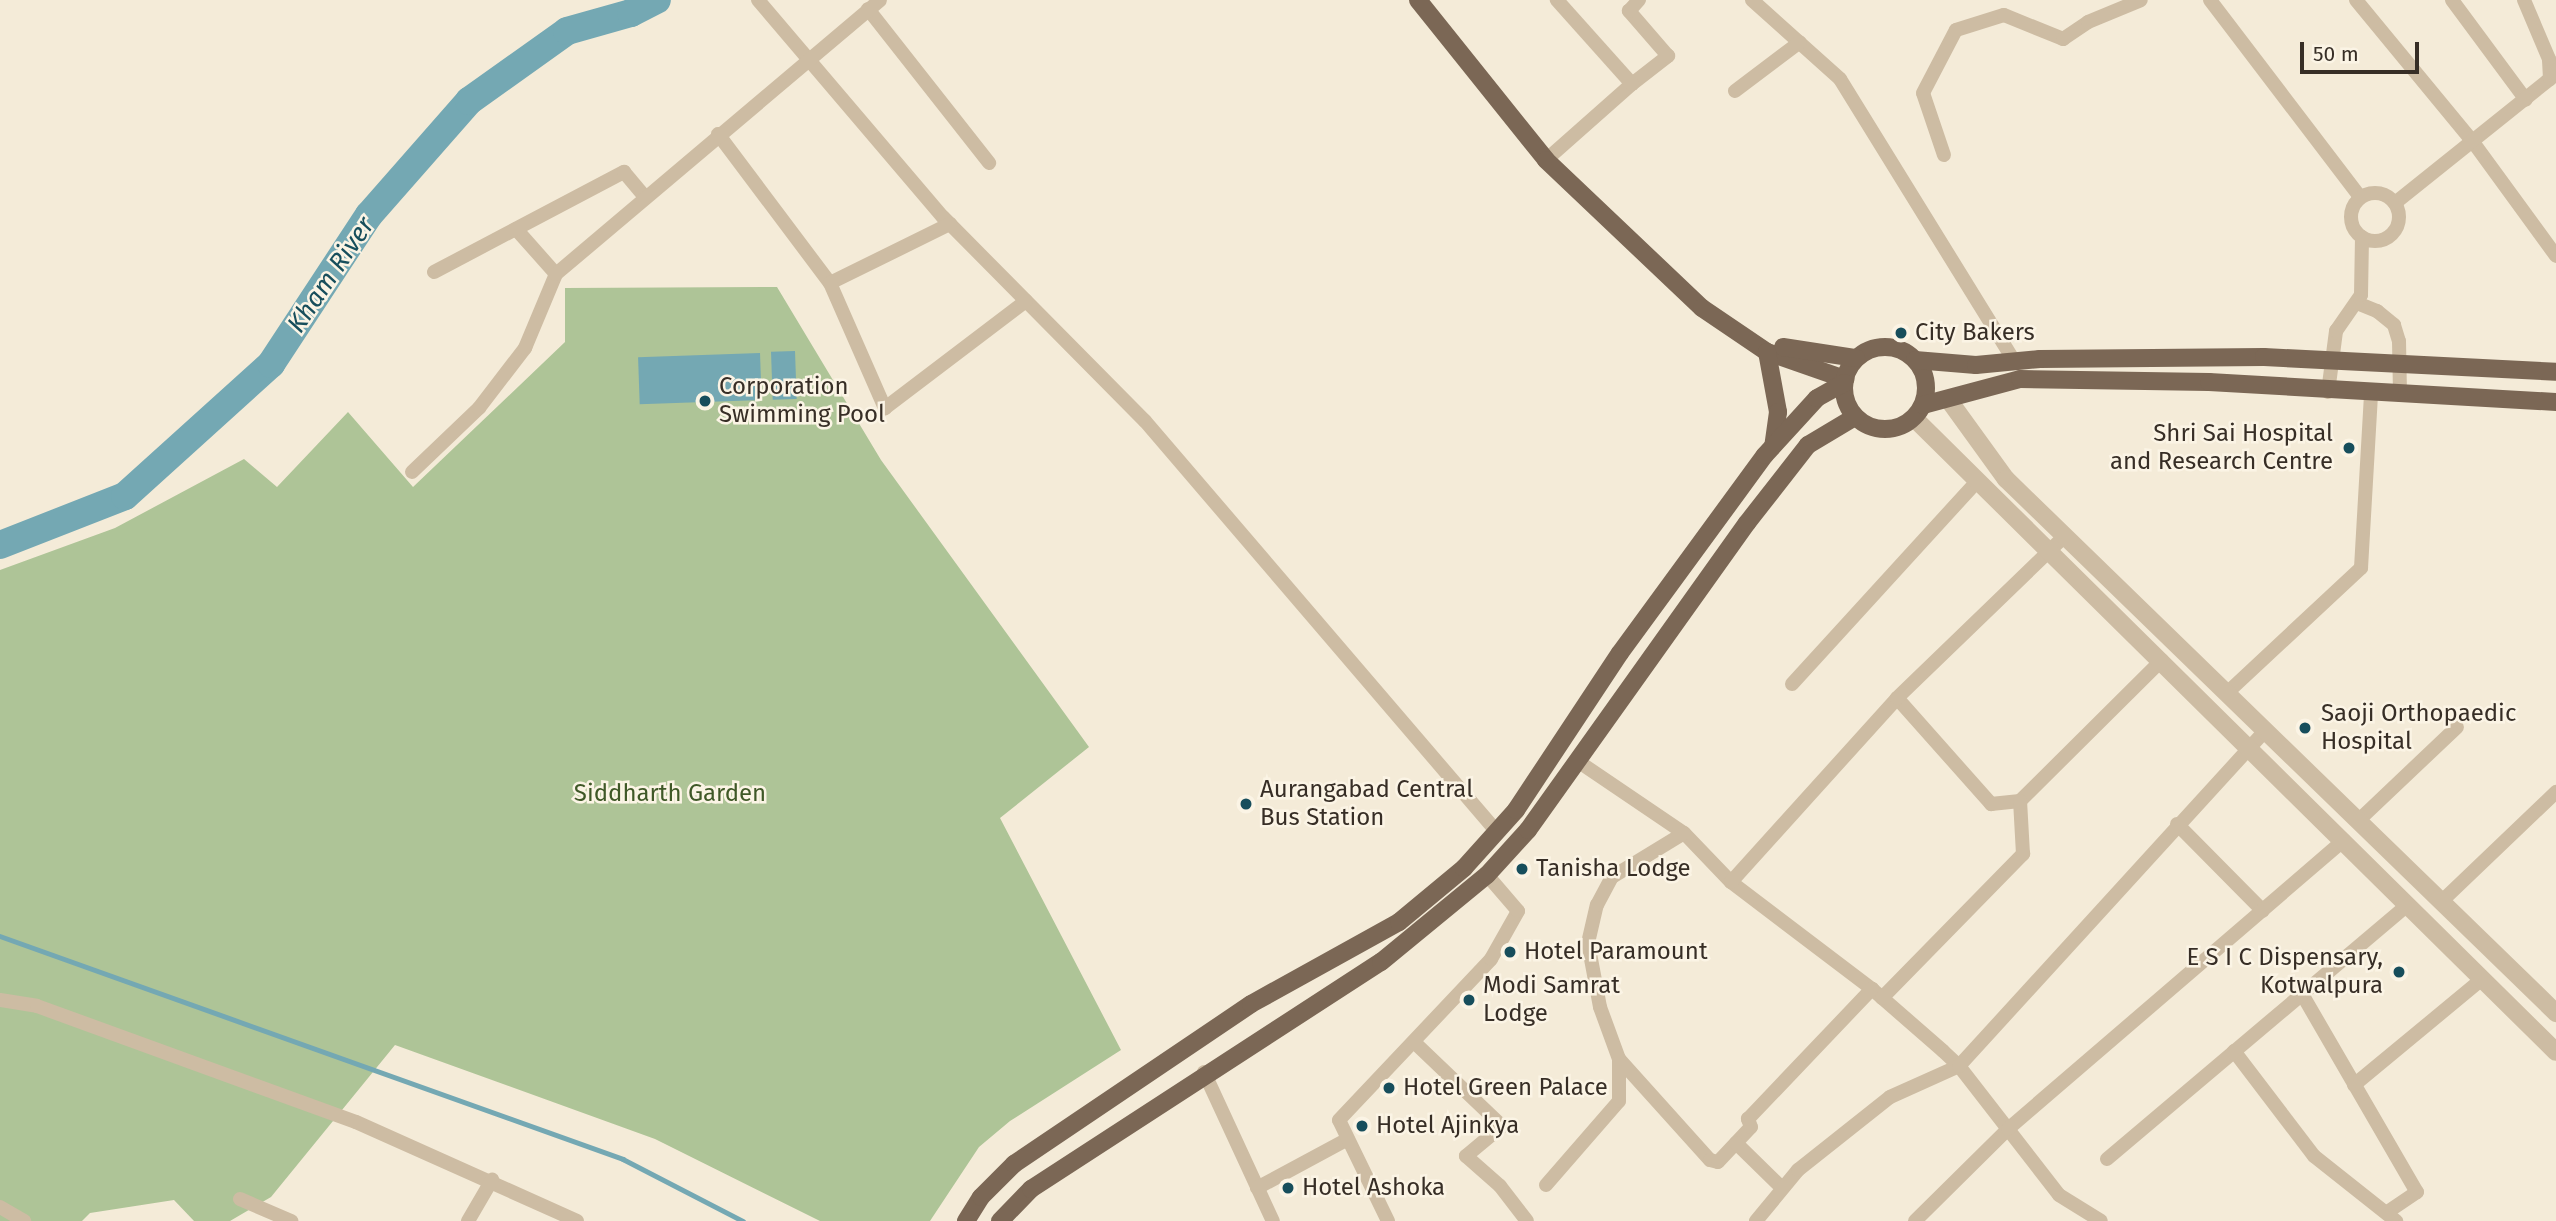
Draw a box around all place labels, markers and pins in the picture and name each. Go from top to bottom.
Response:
place label: City Bakers [1915,319,2035,347]
marker: City Bakers [1893,325,1909,341]
place label: Corporation Swimming Pool [719,373,885,429]
marker: Corporation Swimming Pool [697,393,713,409]
place label: Shri Sai Hospital and Research Centre [2110,420,2333,476]
marker: Shri Sai Hospital and Research Centre [2339,438,2359,458]
place label: Saoji Orthopaedic Hospital [2321,700,2516,756]
marker: Saoji Orthopaedic Hospital [2295,718,2315,738]
place label: Aurangabad Central Bus Station [1260,776,1473,832]
marker: Aurangabad Central Bus Station [1238,796,1254,812]
place label: Tanisha Lodge [1536,855,1691,883]
marker: Tanisha Lodge [1514,861,1530,877]
place label: Hotel Paramount [1524,938,1708,966]
marker: Hotel Paramount [1502,944,1518,960]
place label: E S I C Dispensary, Kotwalpura [2186,944,2383,1000]
marker: E S I C Dispensary, Kotwalpura [2389,962,2409,982]
place label: Modi Samrat Lodge [1483,972,1620,1028]
marker: Modi Samrat Lodge [1461,992,1477,1008]
place label: Hotel Green Palace [1403,1074,1608,1102]
marker: Hotel Green Palace [1381,1080,1397,1096]
place label: Hotel Ajinkya [1376,1112,1519,1140]
marker: Hotel Ajinkya [1354,1118,1370,1134]
place label: Hotel Ashoka [1302,1174,1445,1202]
marker: Hotel Ashoka [1280,1180,1296,1196]

